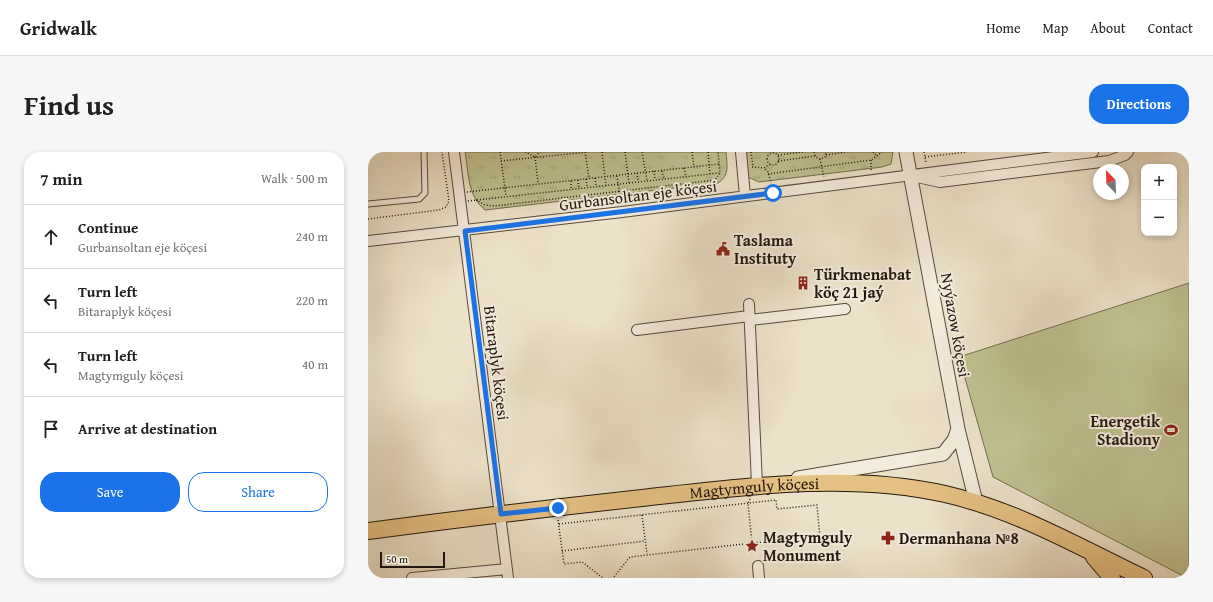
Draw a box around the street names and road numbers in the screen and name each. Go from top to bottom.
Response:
street label: Gurbansoltan eje köçesi [558,173,719,217]
street label: Nyýazow köçesi [935,271,977,380]
street label: Bitaraplyk köçesi [478,304,516,422]
street label: Magtymguly köçesi [688,471,820,505]

